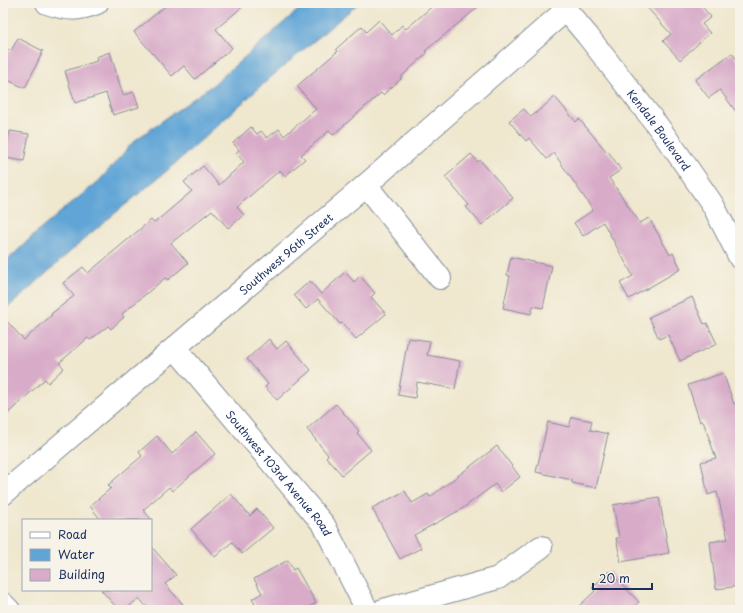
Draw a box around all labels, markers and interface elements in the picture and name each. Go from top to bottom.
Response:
street label: Kendale Boulevard [624,85,695,174]
street label: Southwest 96th Street [235,208,336,298]
street label: Southwest 103rd Avenue Road [222,406,337,539]
legend [22,519,152,591]
text: Road [58,525,87,543]
text: Water [58,545,95,563]
text: Building [58,565,105,583]
scale bar [593,565,652,591]
text: 20 m [599,569,630,587]

